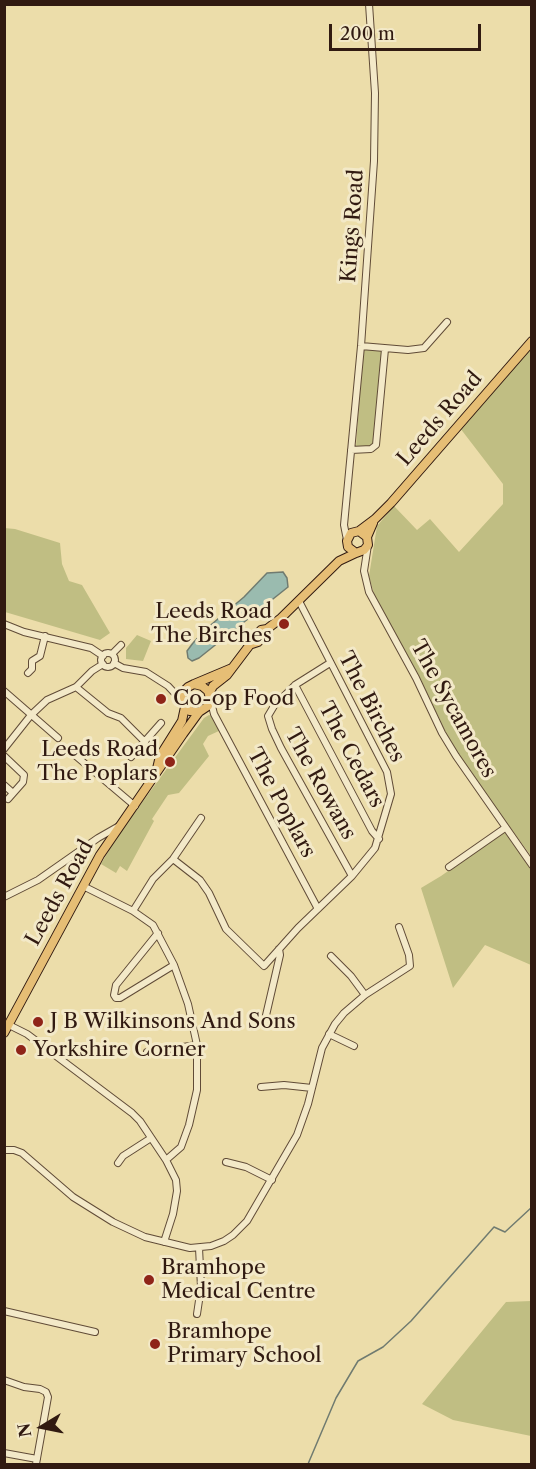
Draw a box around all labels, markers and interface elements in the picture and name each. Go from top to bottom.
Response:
scale bar [332,12,484,50]
text: 200 m [340,23,395,45]
street label: Kings Road [336,168,370,284]
street label: Leeds Road [392,367,488,471]
place label: Leeds Road The Birches [151,599,272,649]
marker: Leeds Road The Birches [277,617,291,631]
street label: The Sycamores [405,636,501,782]
street label: The Birches [332,647,410,767]
place label: Co-op Food [173,686,294,712]
marker: Co-op Food [154,692,168,706]
street label: The Cedars [313,698,389,812]
street label: The Rowans [279,724,361,844]
place label: Leeds Road The Poplars [37,737,158,787]
street label: The Poplars [242,744,320,862]
marker: Leeds Road The Poplars [163,755,177,769]
street label: Leeds Road [21,836,99,950]
place label: J B Wilkinsons And Sons [50,1009,296,1035]
marker: J B Wilkinsons And Sons [31,1015,45,1029]
place label: Yorkshire Corner [33,1037,206,1063]
marker: Yorkshire Corner [14,1043,28,1057]
place label: Bramhope Medical Centre [161,1255,315,1305]
marker: Bramhope Medical Centre [142,1273,156,1287]
place label: Bramhope Primary School [167,1319,322,1369]
marker: Bramhope Primary School [148,1337,162,1351]
north arrow [12,1397,72,1457]
text: N [13,1422,35,1439]

